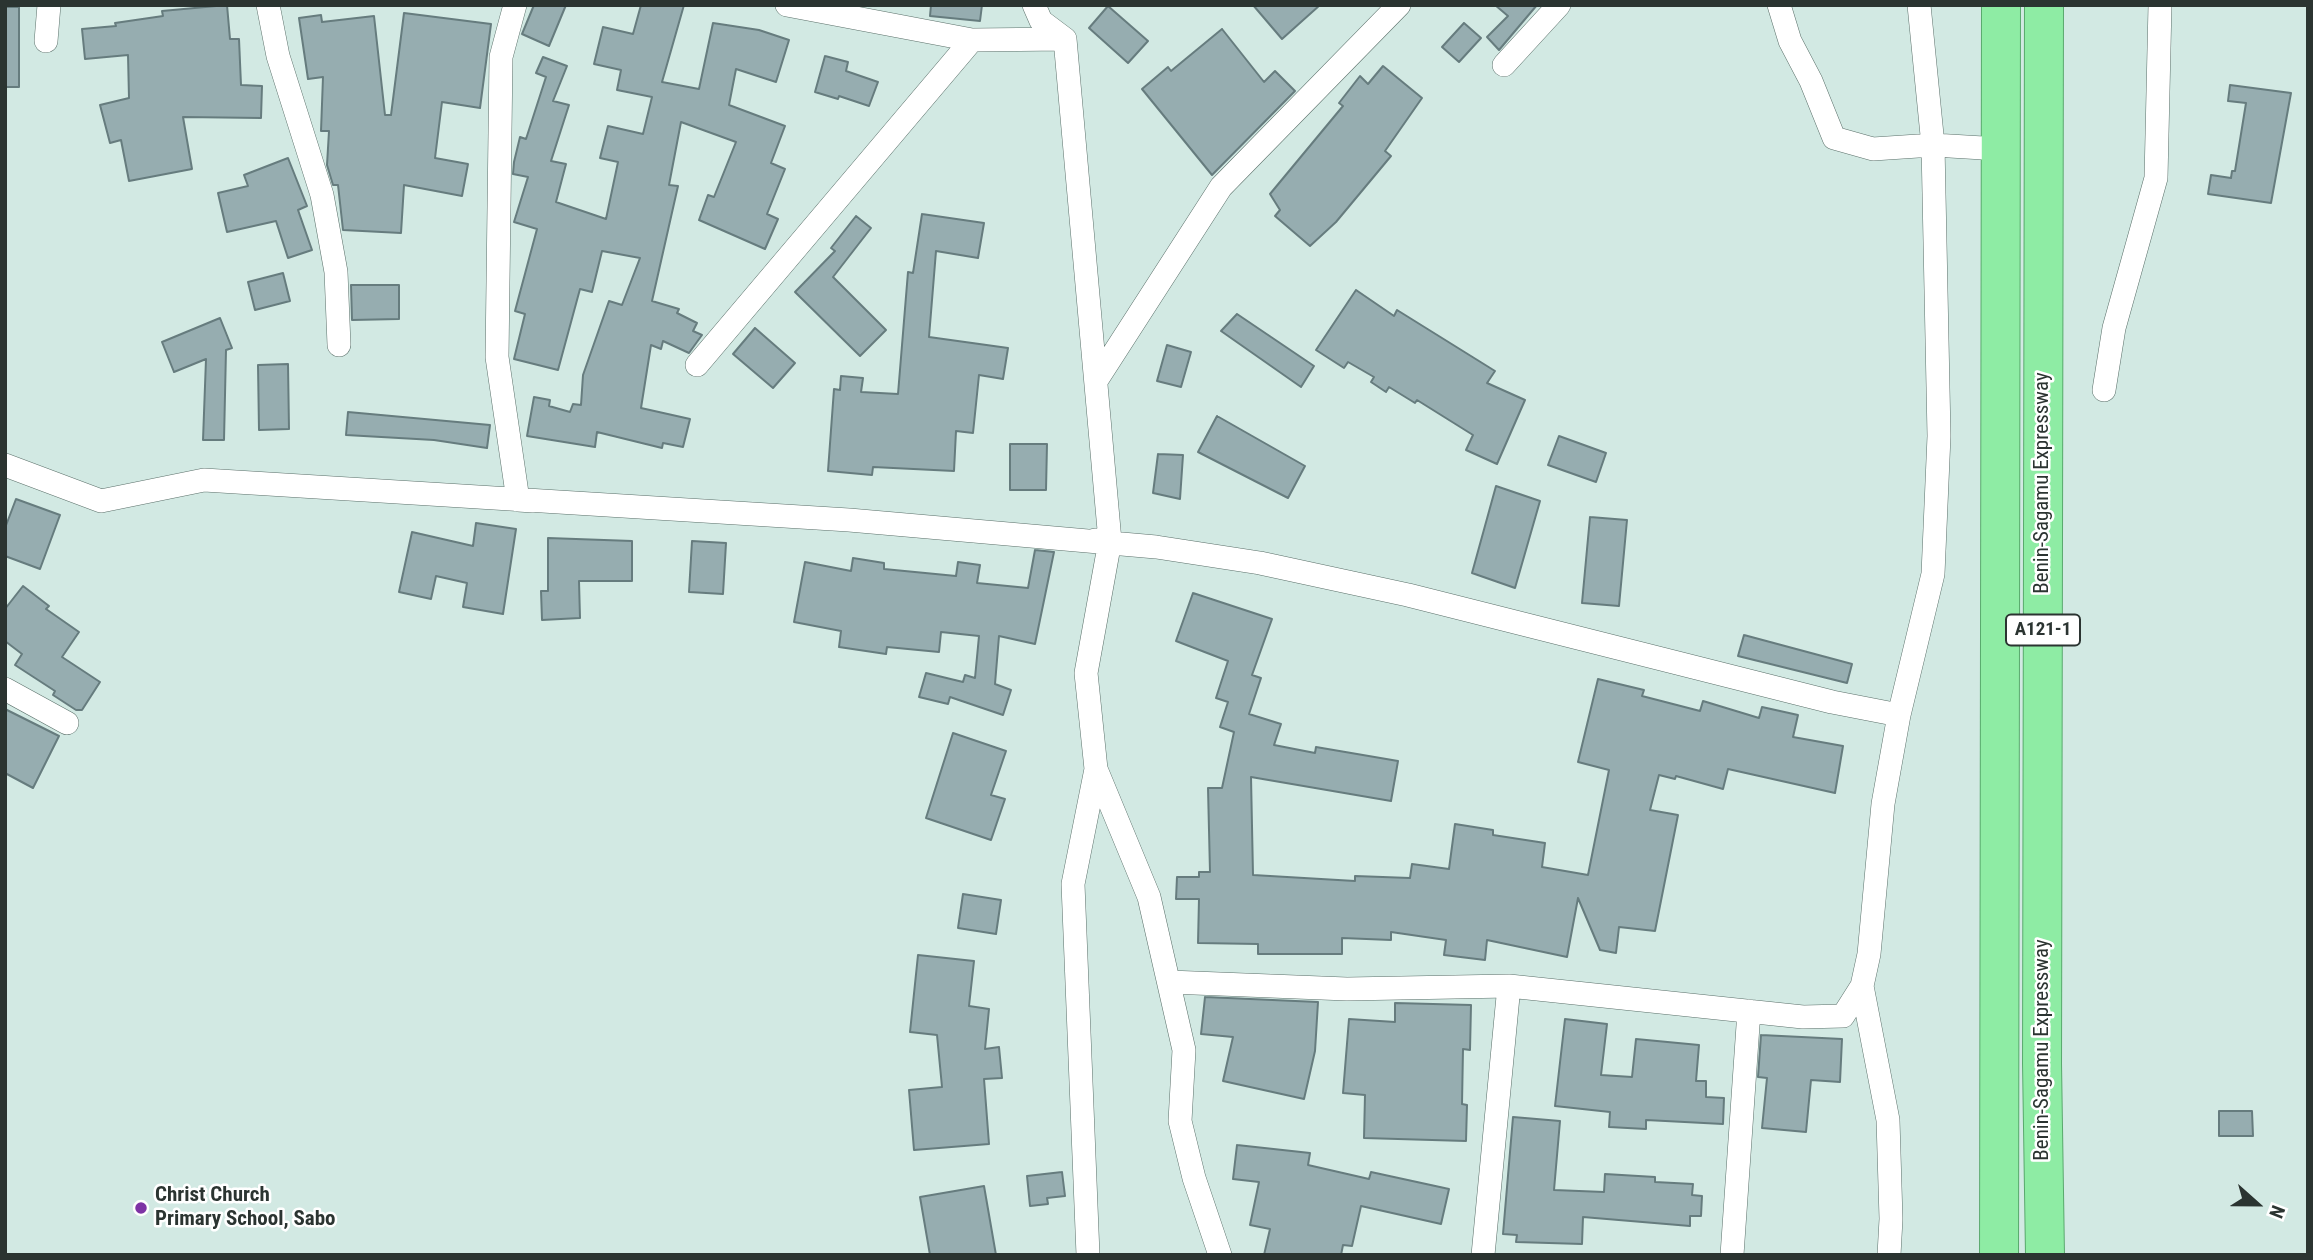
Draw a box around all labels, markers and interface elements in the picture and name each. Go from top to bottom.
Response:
street label: Benin-Sagamu Expressway [2030,372,2056,594]
road number: A121-1 [2006,614,2080,646]
street label: Benin-Sagamu Expressway [2030,939,2056,1161]
north arrow [2222,1169,2292,1239]
place label: Christ Church Primary School, Sabo [155,1183,336,1233]
marker: Christ Church Primary School, Sabo [133,1200,149,1216]
text: N [2264,1202,2290,1221]

